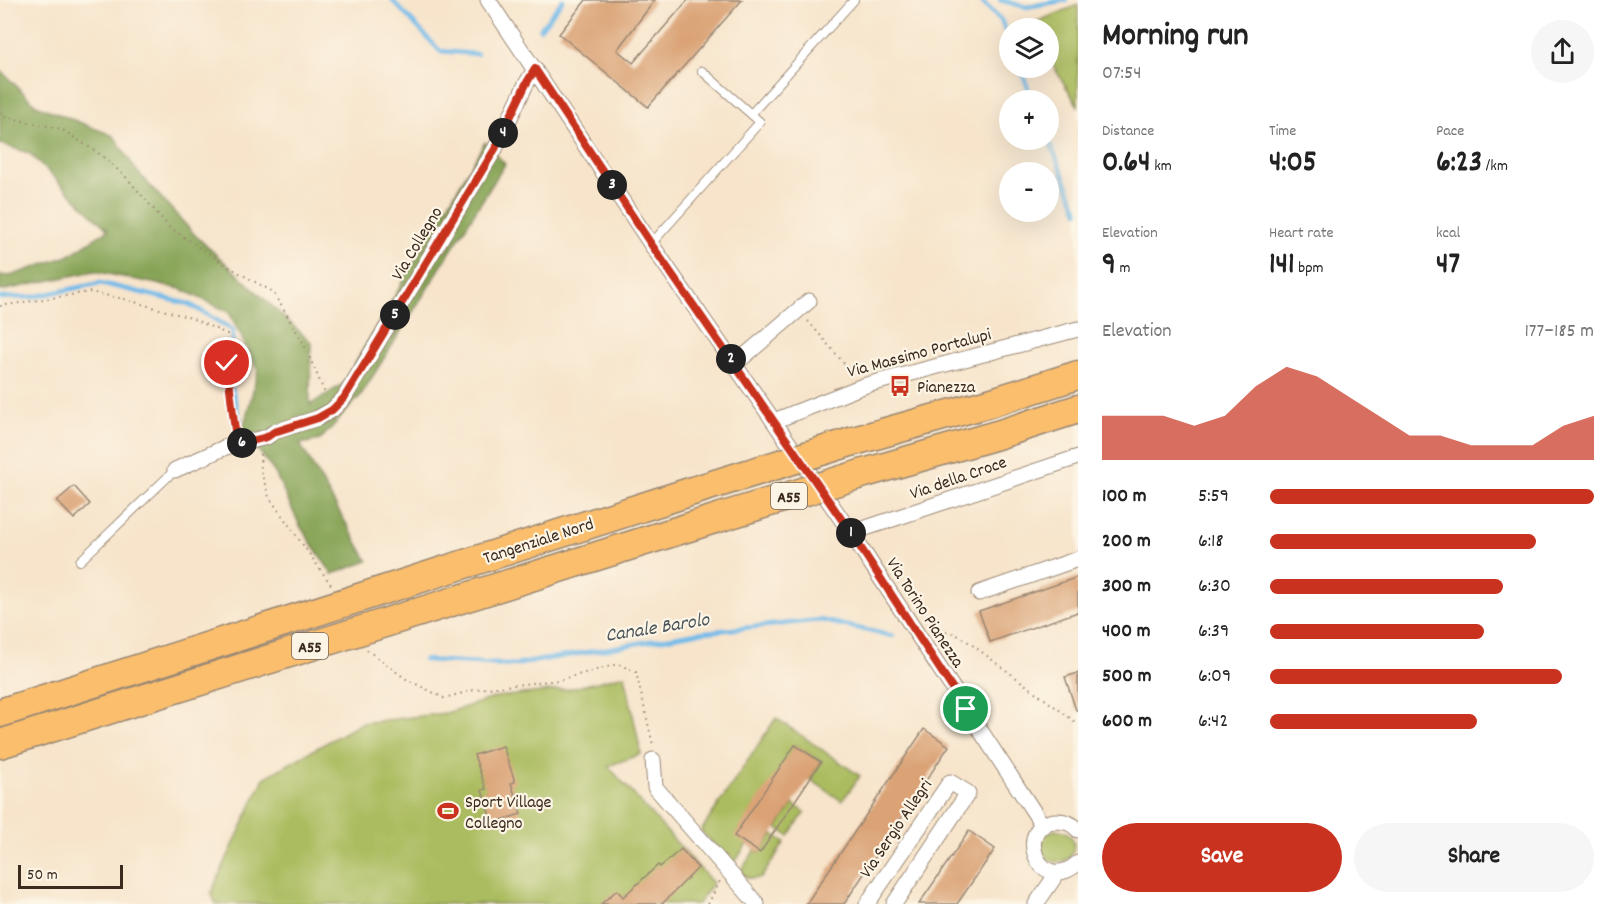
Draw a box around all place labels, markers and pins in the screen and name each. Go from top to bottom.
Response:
pin: 4 [488,118,518,148]
pin: 3 [597,170,627,200]
pin: 5 [380,300,410,330]
pin [201,337,252,388]
pin: 2 [716,344,746,374]
bus stop icon: Pianezza [888,374,912,398]
place label: Pianezza [917,376,976,401]
pin: 6 [227,428,257,458]
pin: 1 [836,518,866,548]
pin [940,683,991,734]
place label: Sport Village Collegno [465,791,552,837]
sports icon: Sport Village Collegno [436,799,460,823]

